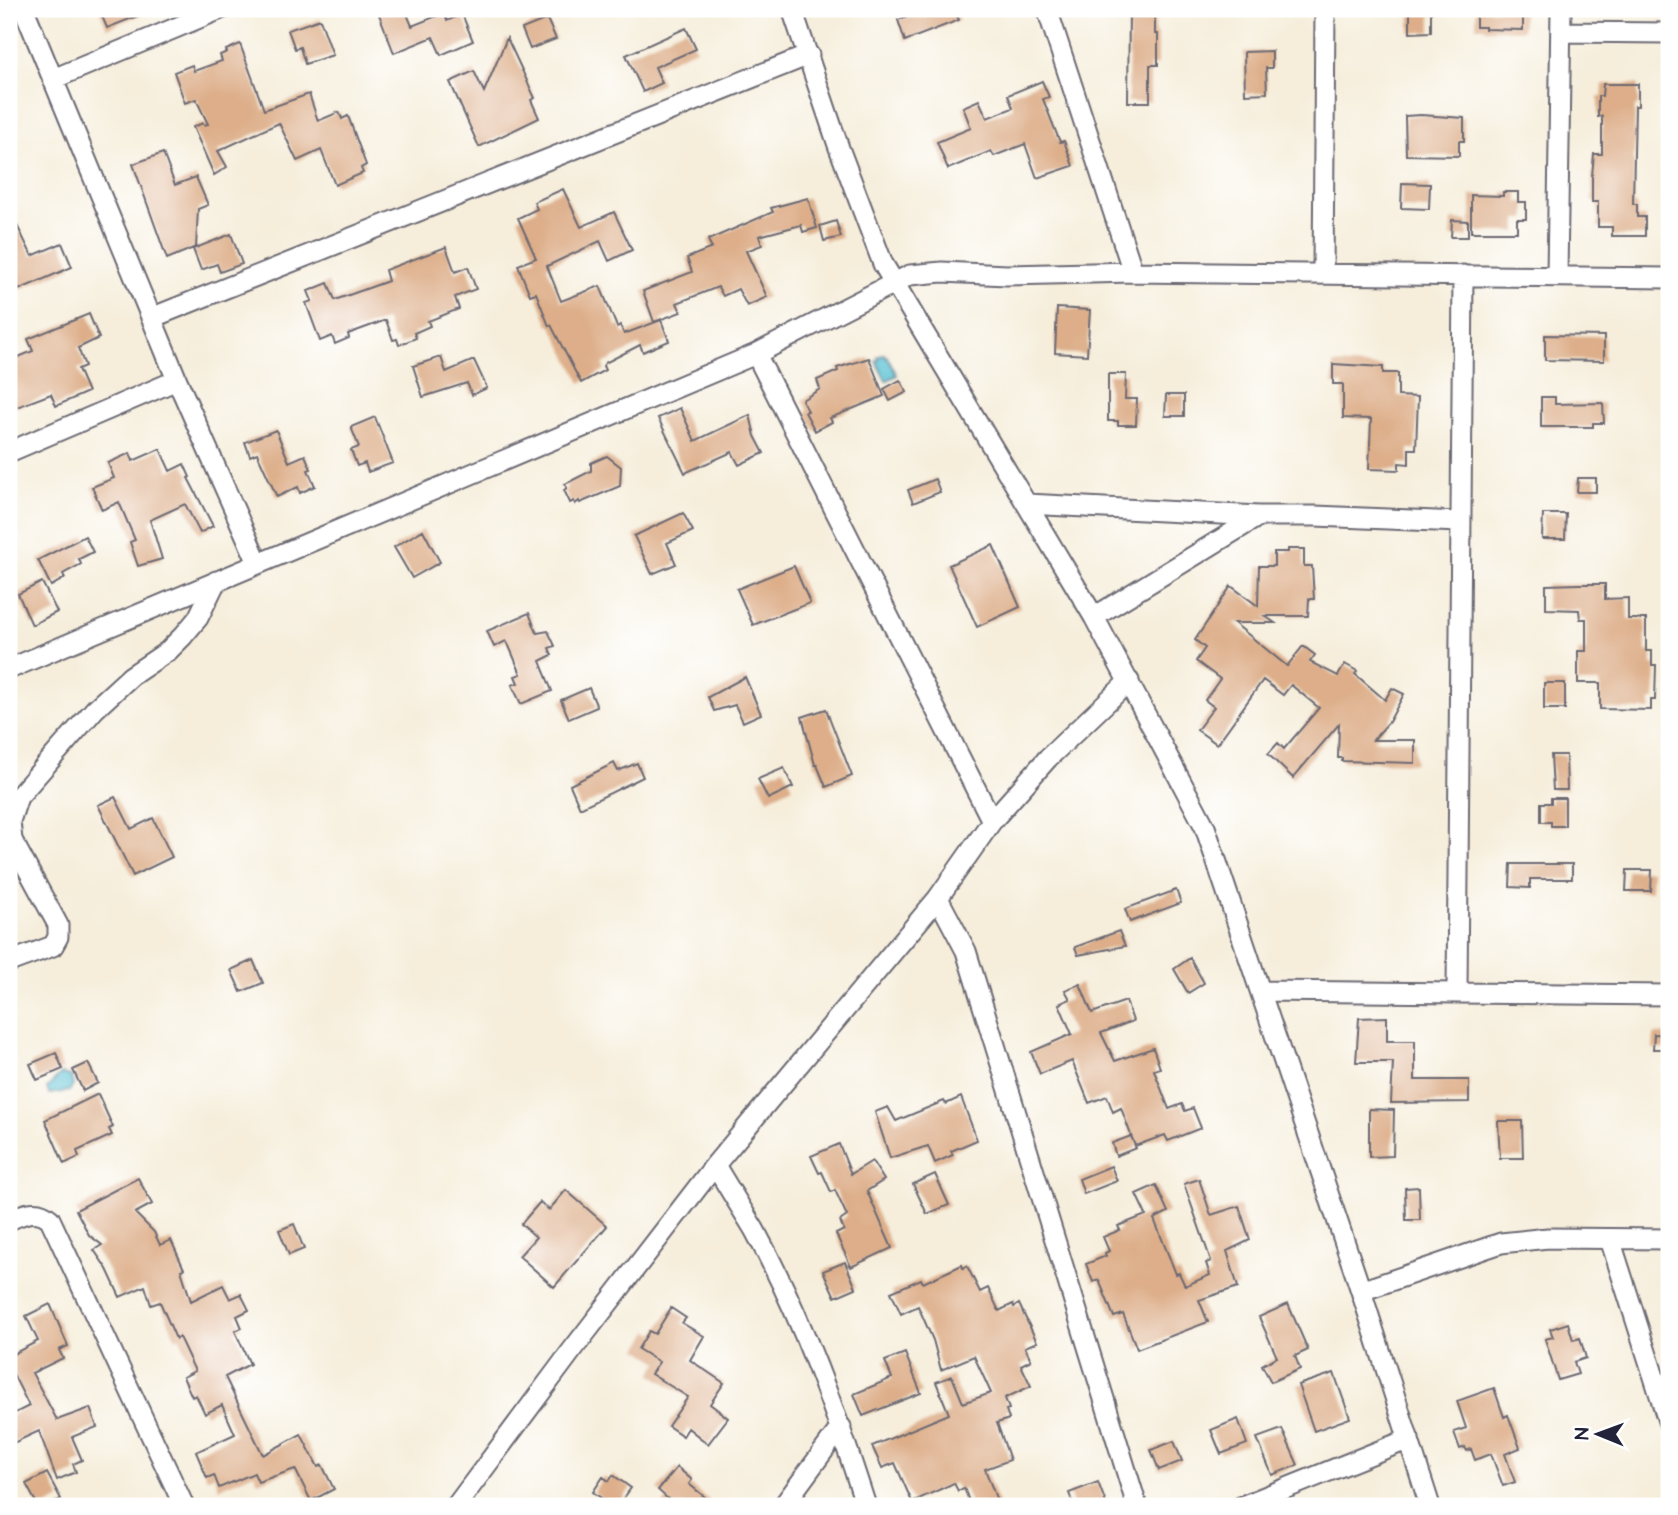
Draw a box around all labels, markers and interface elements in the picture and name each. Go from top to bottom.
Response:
north arrow [1562,1400,1632,1470]
text: N [1569,1427,1596,1440]

